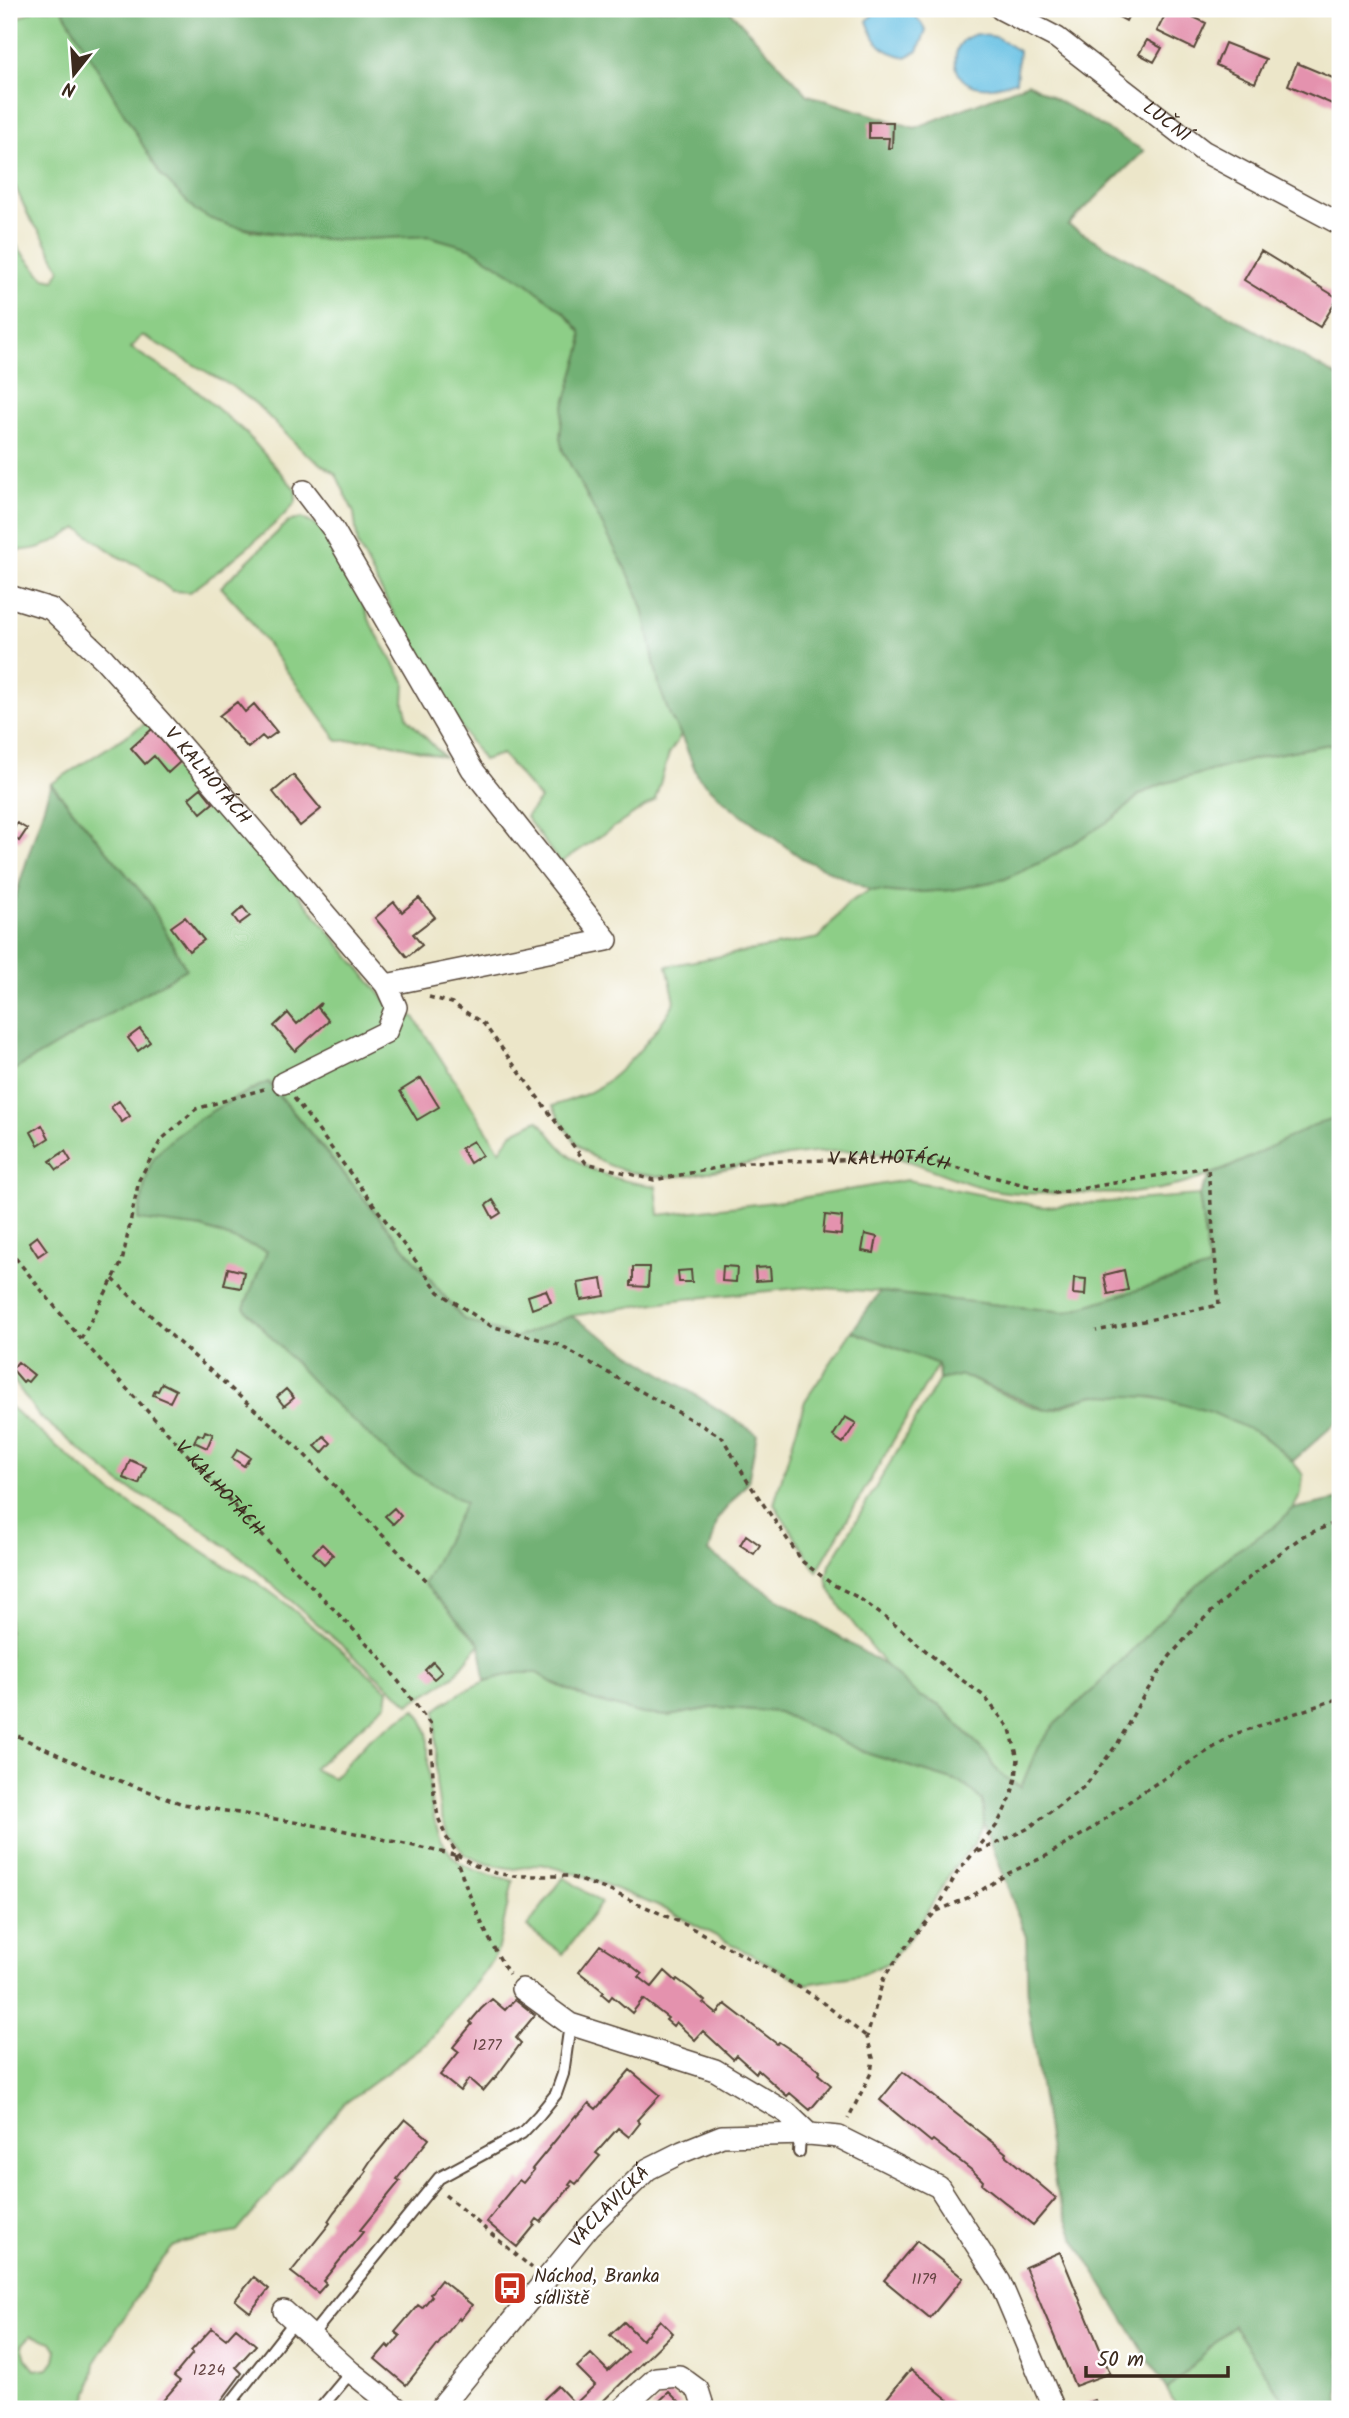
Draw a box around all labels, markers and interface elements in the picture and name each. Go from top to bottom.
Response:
north arrow [38,38,108,108]
text: N [59,72,80,104]
street label: LUČNÍ [1136,94,1199,153]
street label: V KALHOTÁCH [156,721,258,832]
street label: V KALHOTÁCH [829,1142,953,1180]
street label: V KALHOTÁCH [167,1434,271,1544]
house number: 1277 [472,2033,502,2058]
street label: VÁCLAVICKÁ [562,2159,658,2255]
place label: Náchod, Branka sídliště [534,2262,660,2314]
house number: 1179 [911,2267,937,2292]
bus stop icon: Náchod, Branka sídliště [491,2269,529,2307]
scale bar [1086,2334,1228,2378]
text: 50 m [1097,2344,1144,2377]
house number: 1224 [193,2358,225,2383]

